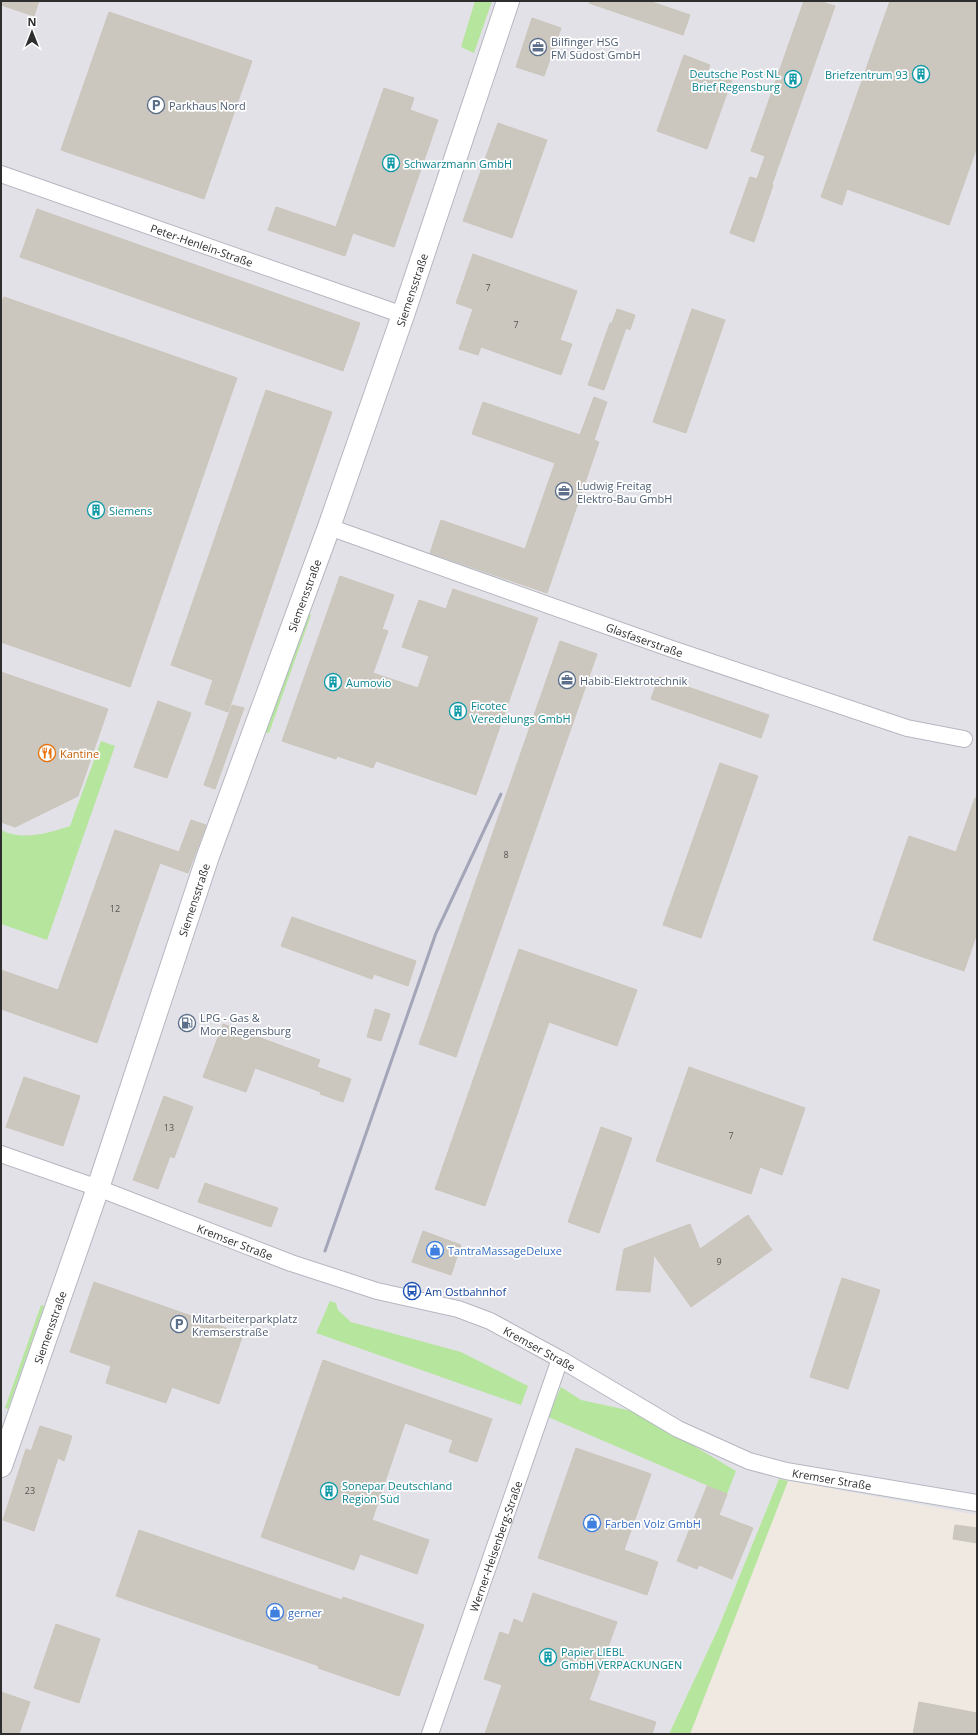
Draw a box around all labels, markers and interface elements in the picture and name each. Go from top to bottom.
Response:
north arrow [12,12,52,52]
text: N [28,14,36,29]
place label: Bilfinger HSG FM Südost GmbH [551,34,641,62]
office icon: Bilfinger HSG FM Südost GmbH [528,37,548,57]
building icon: Briefzentrum 93 [911,64,931,84]
place label: Deutsche Post NL Brief Regensburg [690,66,780,94]
place label: Briefzentrum 93 [825,67,908,82]
building icon: Deutsche Post NL Brief Regensburg [783,69,803,89]
parking icon: Parkhaus Nord [146,95,166,115]
place label: Parkhaus Nord [169,98,246,113]
building icon: Schwarzmann GmbH [381,153,401,173]
place label: Schwarzmann GmbH [404,156,512,171]
street label: Peter-Henlein-Straße [149,220,255,269]
street label: Siemensstraße [392,251,431,328]
house number: 7 [485,281,491,294]
house number: 7 [513,318,519,331]
place label: Ludwig Freitag Elektro-Bau GmbH [577,478,672,506]
office icon: Ludwig Freitag Elektro-Bau GmbH [554,481,574,501]
building icon: Siemens [86,500,106,520]
place label: Siemens [109,503,152,518]
street label: Siemensstraße [284,557,324,634]
street label: Glasfaserstraße [604,619,685,660]
office icon: Habib-Elektrotechnik [557,670,577,690]
building icon: Aumovio [323,672,343,692]
place label: Habib-Elektrotechnik [580,673,688,688]
place label: Aumovio [346,675,392,690]
place label: Ficotec Veredelungs GmbH [471,698,571,726]
building icon: Ficotec Veredelungs GmbH [448,701,468,721]
restaurant icon: Kantine [37,743,57,763]
place label: Kantine [60,746,99,761]
house number: 8 [503,848,509,861]
street label: Siemensstraße [174,861,213,938]
house number: 12 [110,902,120,915]
place label: LPG - Gas & More Regensburg [200,1010,291,1038]
fuel station icon: LPG - Gas & More Regensburg [177,1013,197,1033]
house number: 13 [164,1121,174,1134]
house number: 7 [728,1129,734,1142]
street label: Kremser Straße [195,1220,275,1263]
shop icon: TantraMassageDeluxe [425,1240,445,1260]
place label: TantraMassageDeluxe [448,1243,562,1258]
house number: 9 [716,1255,722,1268]
bus stop icon: Am Ostbahnhof [402,1281,422,1301]
place label: Am Ostbahnhof [425,1284,507,1299]
street label: Siemensstraße [30,1289,69,1366]
place label: Mitarbeiterparkplatz Kremserstraße [192,1311,297,1339]
parking icon: Mitarbeiterparkplatz Kremserstraße [169,1314,189,1334]
street label: Kremser Straße [501,1322,578,1374]
street label: Kremser Straße [791,1465,873,1493]
place label: Sonepar Deutschland Region Süd [342,1478,452,1506]
street label: Werner-Heisenberg-Straße [466,1478,525,1613]
building icon: Sonepar Deutschland Region Süd [319,1481,339,1501]
house number: 23 [25,1484,35,1497]
shop icon: Farben Volz GmbH [582,1513,602,1533]
place label: Farben Volz GmbH [605,1516,701,1531]
shop icon: gerner [265,1602,285,1622]
place label: gerner [288,1605,323,1620]
place label: Papier LIEBL GmbH VERPACKUNGEN [561,1644,682,1672]
building icon: Papier LIEBL GmbH VERPACKUNGEN [538,1647,558,1667]

